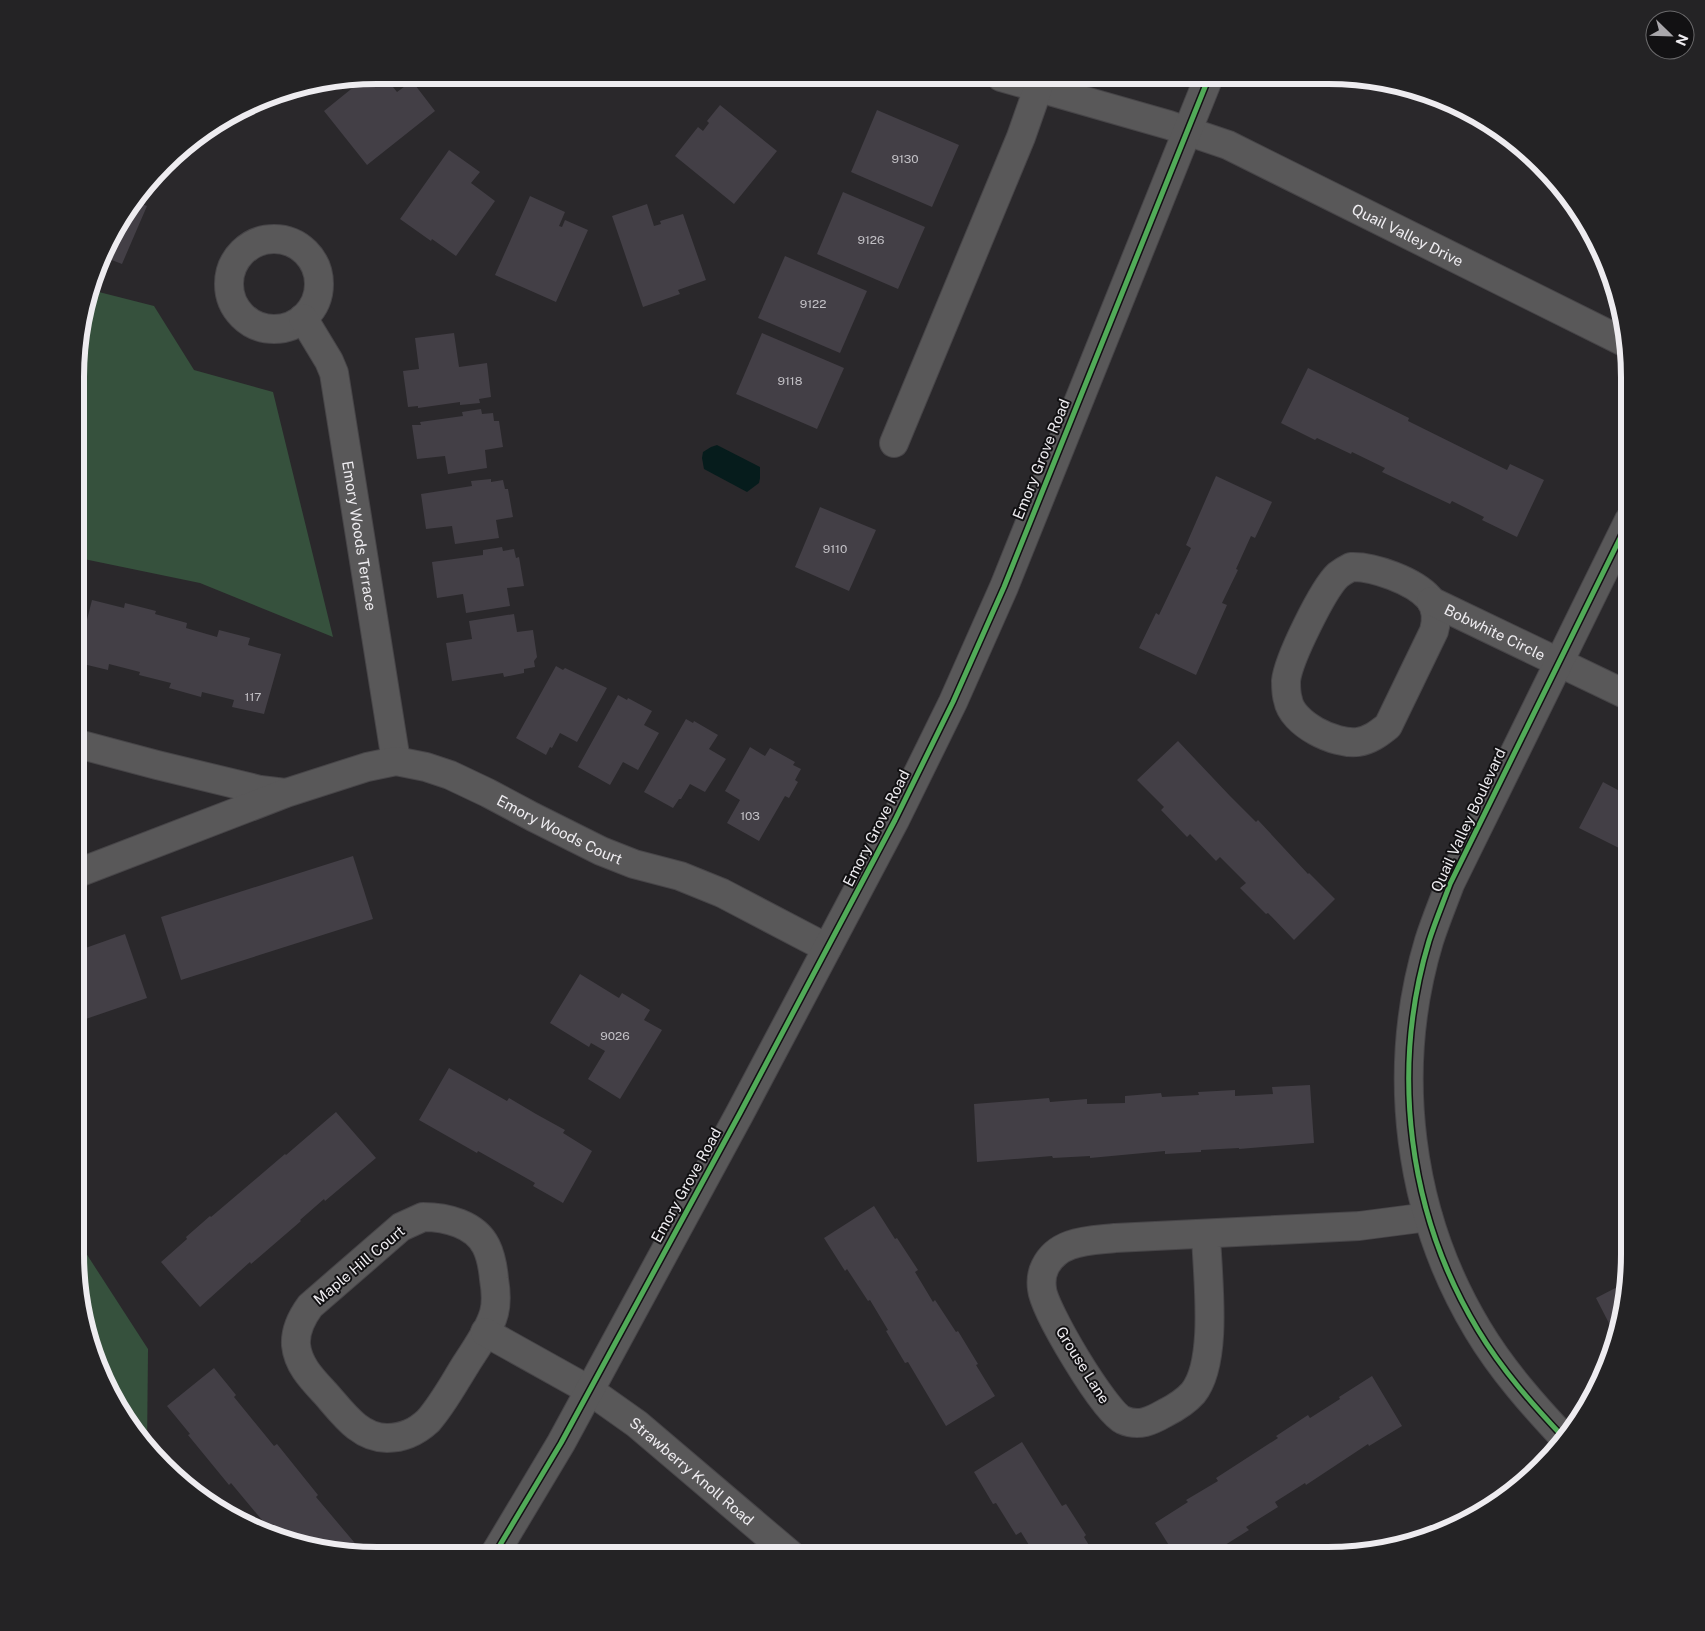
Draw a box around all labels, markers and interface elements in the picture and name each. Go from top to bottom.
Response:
north arrow [1645,10,1695,60]
text: N [1672,32,1691,48]
house number: 9130 [891,152,919,166]
street label: Quail Valley Drive [1349,200,1466,269]
house number: 9126 [857,233,885,247]
house number: 9122 [800,297,826,311]
house number: 9118 [777,374,803,388]
street label: Emory Grove Road [1009,396,1073,522]
street label: Emory Woods Terrace [340,460,380,612]
house number: 9110 [823,542,847,556]
street label: Bobwhite Circle [1442,600,1548,663]
house number: 117 [245,690,261,704]
street label: Quail Valley Boulevard [1427,746,1509,894]
street label: Emory Grove Road [839,767,913,889]
street label: Emory Woods Court [494,791,625,867]
house number: 103 [740,809,760,823]
house number: 9026 [600,1029,630,1043]
street label: Emory Grove Road [647,1125,725,1245]
street label: Maple Hill Court [310,1222,408,1308]
street label: Grouse Lane [1053,1323,1113,1407]
street label: Strawberry Knoll Road [627,1413,757,1528]

